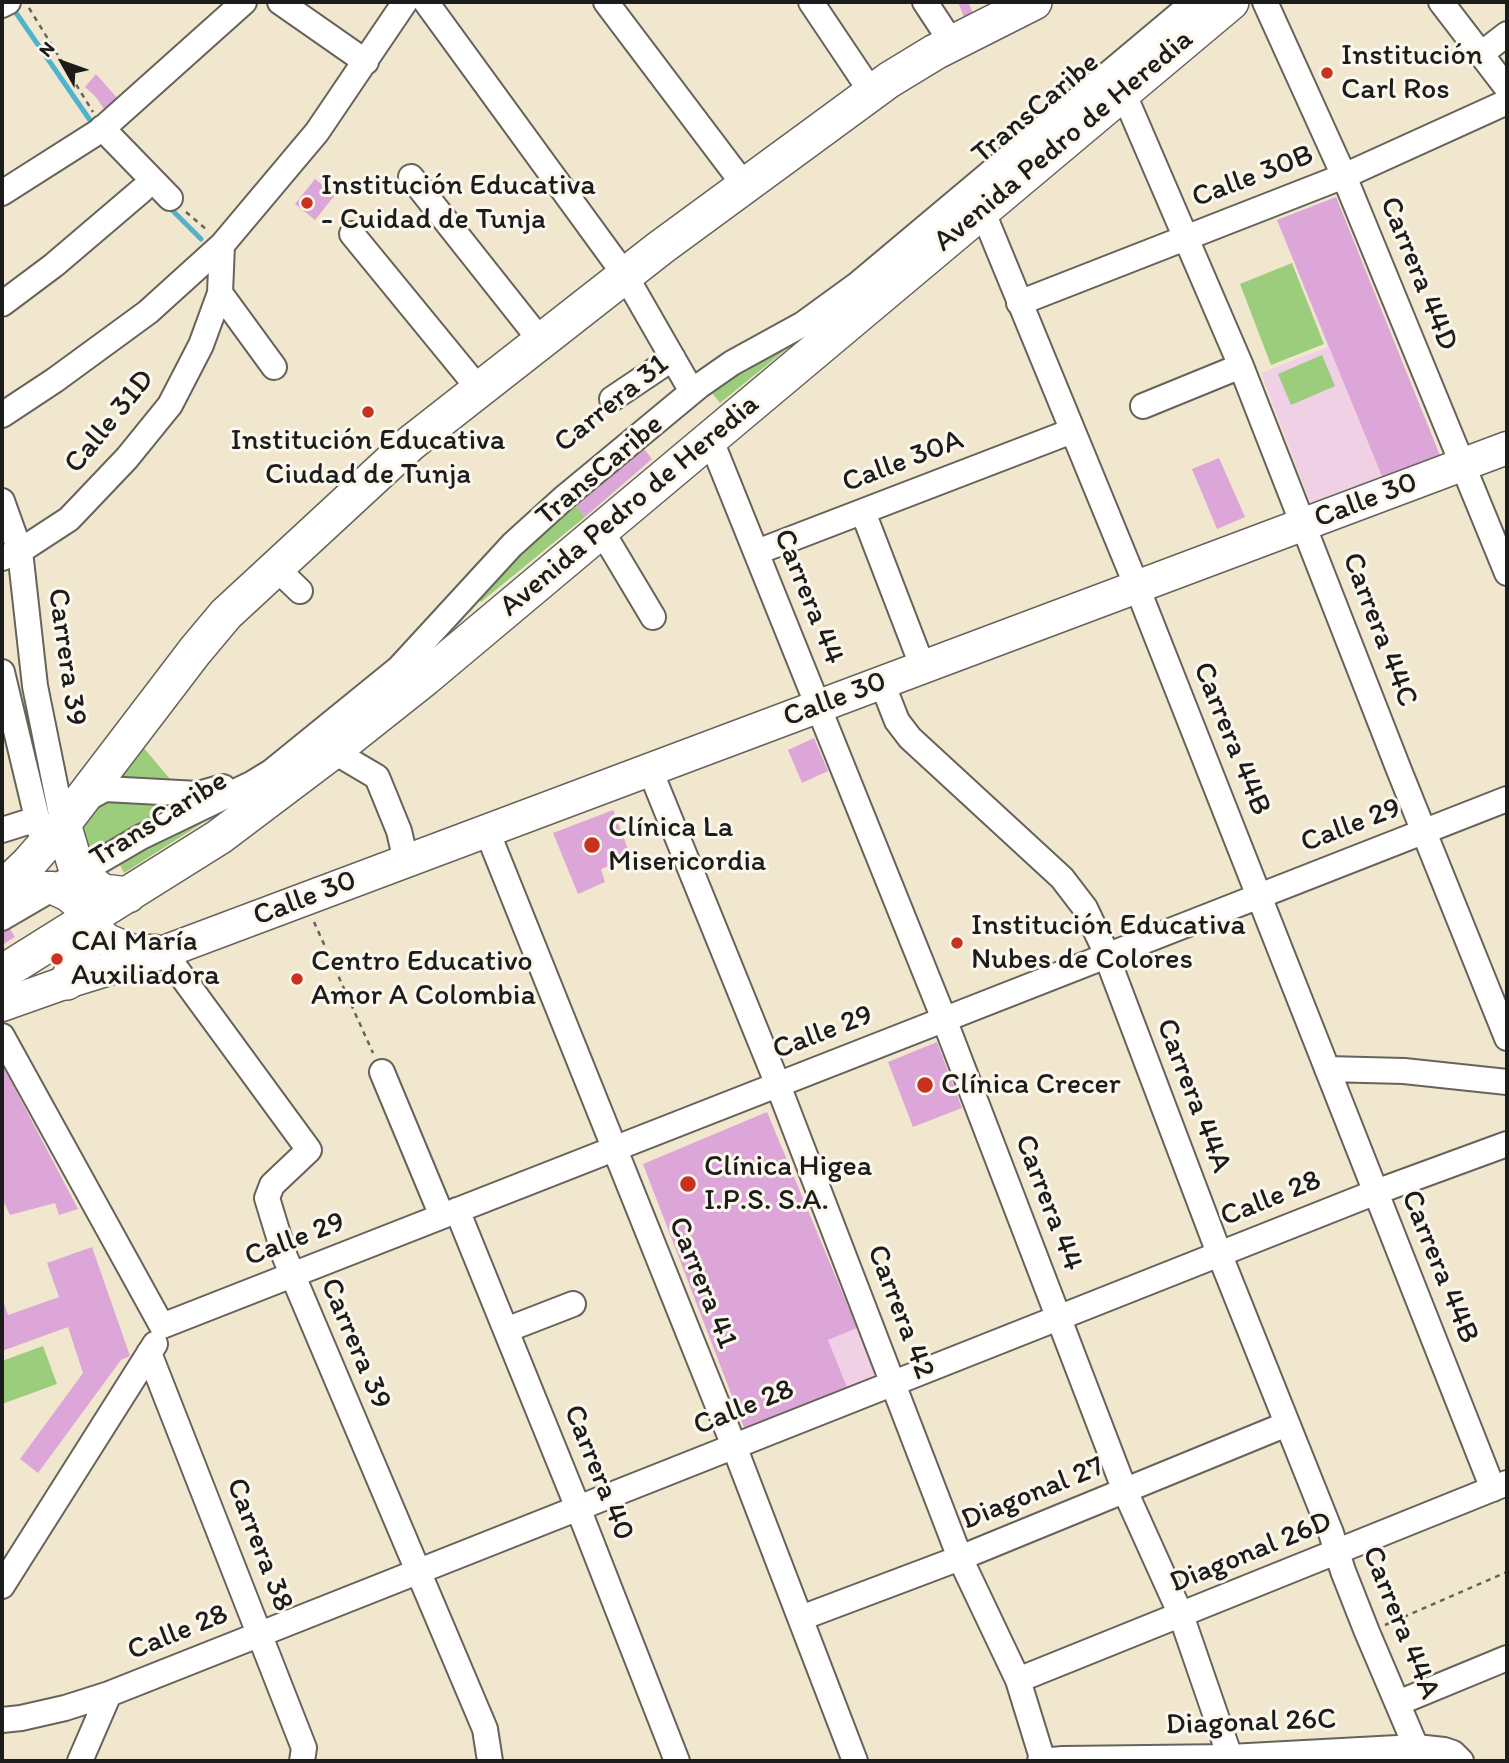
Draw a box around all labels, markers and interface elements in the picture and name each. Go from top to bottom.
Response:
street label: Avenida Pedro de Heredia [927,22,1201,260]
north arrow [28,28,98,98]
text: N [34,37,59,61]
place label: Institución Carl Ros [1341,38,1483,108]
street label: TransCaribe [965,45,1107,173]
marker: Institución Carl Ros [1319,65,1335,81]
street label: Calle 30B [1187,137,1319,217]
place label: Institución Educativa - Cuidad de Tunja [321,168,596,238]
street label: Carrera 44D [1371,192,1465,356]
marker: Institución Educativa - Cuidad de Tunja [299,195,315,211]
street label: Carrera 31 [547,347,677,461]
street label: Calle 31D [57,363,163,481]
street label: Avenida Pedro de Heredia [493,387,767,625]
marker: Institución Educativa Ciudad de Tunja [360,404,376,420]
street label: TransCaribe [529,407,671,535]
street label: Calle 30A [837,422,969,502]
place label: Institución Educativa Ciudad de Tunja [231,423,505,494]
street label: Calle 30 [1309,465,1423,537]
street label: Carrera 44 [765,524,851,670]
street label: Carrera 44C [1333,548,1425,712]
street label: Carrera 39 [39,586,93,728]
street label: Carrera 44B [1184,657,1278,821]
street label: Calle 30 [778,664,892,736]
street label: TransCaribe [84,764,234,876]
street label: Calle 29 [1296,790,1406,862]
place label: Clínica La Misericordia [608,810,766,880]
marker: Clínica La Misericordia [582,835,602,855]
street label: Calle 30 [248,863,362,935]
place label: Institución Educativa Nubes de Colores [971,908,1246,978]
place label: CAI María Auxiliadora [71,924,220,995]
marker: Institución Educativa Nubes de Colores [949,935,965,951]
place label: Centro Educativo Amor A Colombia [311,944,536,1014]
marker: CAI María Auxiliadora [49,951,65,967]
marker: Centro Educativo Amor A Colombia [289,971,305,987]
street label: Calle 29 [768,997,878,1069]
street label: Carrera 44A [1147,1014,1239,1178]
place label: Clínica Crecer [941,1067,1121,1103]
marker: Clínica Crecer [915,1075,935,1095]
street label: Carrera 44 [1006,1130,1090,1276]
place label: Clínica Higea I.P.S. S.A. [704,1149,872,1220]
street label: Calle 28 [1216,1163,1326,1235]
marker: Clínica Higea I.P.S. S.A. [678,1174,698,1194]
street label: Carrera 44B [1392,1185,1486,1349]
street label: Calle 29 [240,1204,350,1276]
street label: Carrera 41 [659,1212,745,1354]
street label: Carrera 42 [858,1240,942,1384]
street label: Carrera 39 [311,1273,399,1415]
street label: Calle 28 [689,1372,799,1444]
street label: Carrera 40 [555,1400,641,1546]
street label: Diagonal 27 [957,1449,1109,1539]
street label: Carrera 38 [217,1473,301,1617]
street label: Diagonal 26D [1165,1504,1337,1602]
street label: Carrera 44A [1353,1541,1447,1705]
street label: Calle 28 [123,1597,233,1669]
street label: Diagonal 26C [1165,1702,1337,1744]

